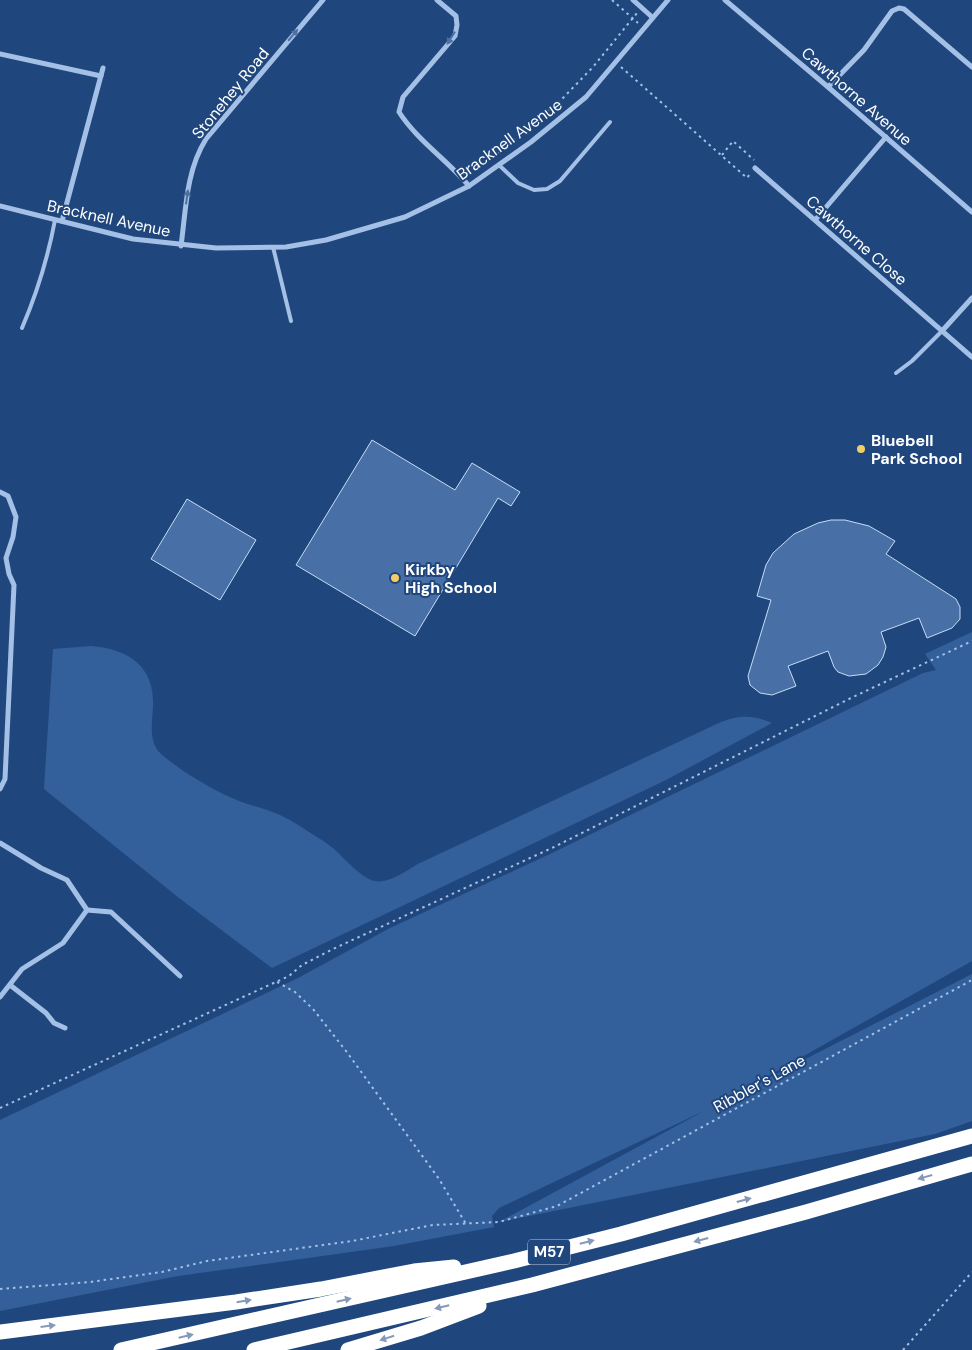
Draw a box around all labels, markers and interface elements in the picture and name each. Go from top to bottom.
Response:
one-way arrow [288,29,299,42]
one-way arrow [447,31,456,45]
street label: Stonehey Road [187,43,274,143]
street label: Cawthorne Avenue [797,43,916,150]
street label: Bracknell Avenue [452,94,566,185]
one-way arrow [184,189,192,205]
street label: Cawthorne Close [802,191,912,290]
street label: Bracknell Avenue [45,195,172,242]
place label: Bluebell Park School [871,430,962,469]
marker: Bluebell Park School [855,443,867,455]
place label: Kirkby High School [405,559,497,598]
marker: Kirkby High School [389,572,401,584]
street label: Ribbler's Lane [709,1049,809,1117]
one-way arrow [918,1174,933,1182]
one-way arrow [737,1195,752,1203]
one-way arrow [694,1236,709,1244]
one-way arrow [580,1238,595,1246]
road number: M57 [528,1240,570,1264]
one-way arrow [336,1296,352,1304]
one-way arrow [237,1297,253,1305]
one-way arrow [435,1303,450,1311]
one-way arrow [41,1322,57,1330]
one-way arrow [178,1332,194,1340]
one-way arrow [380,1335,395,1343]

